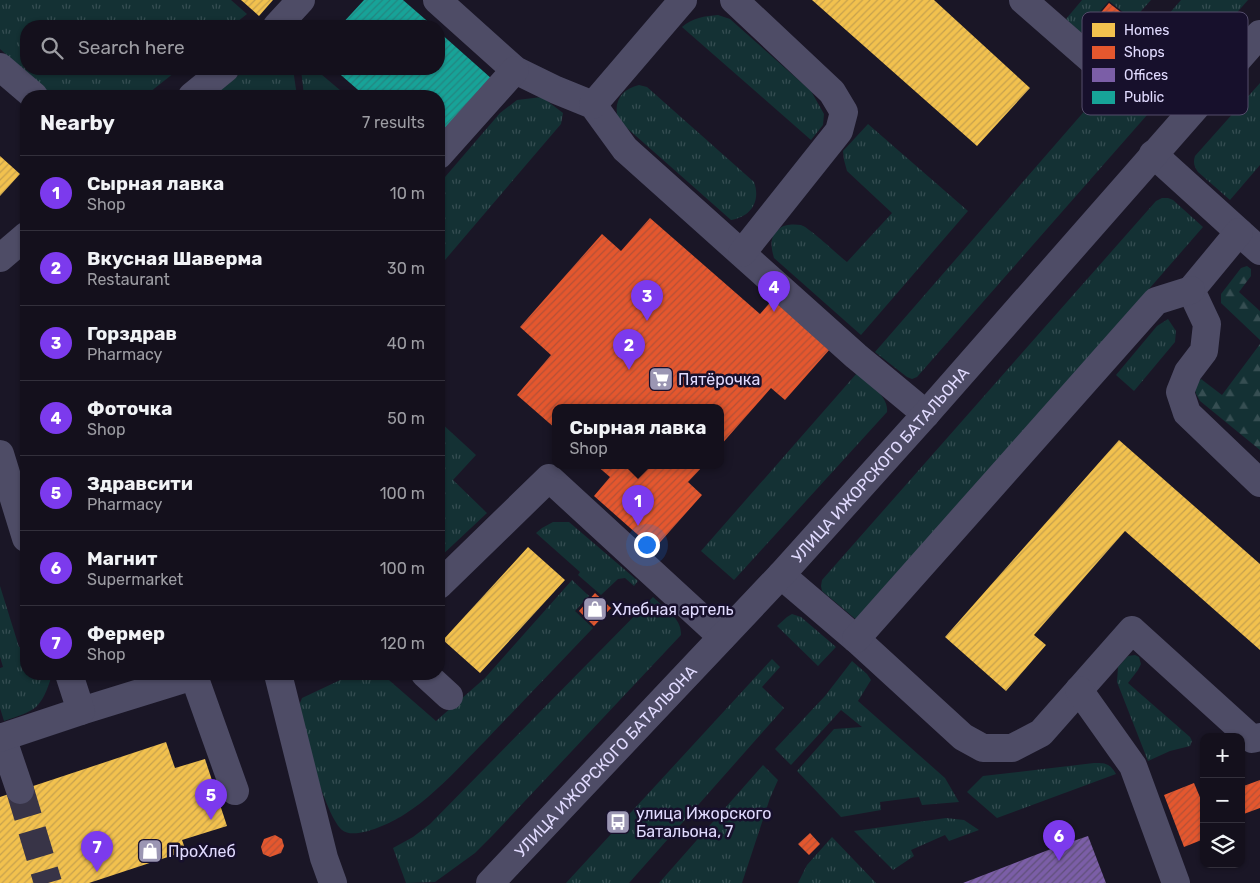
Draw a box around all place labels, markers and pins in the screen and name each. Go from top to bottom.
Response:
pin: 4 [758,271,790,312]
pin: 3 [631,280,663,321]
pin: 2 [613,329,645,370]
supermarket icon: Пятёрочка [648,366,674,392]
place label: Пятёрочка [678,370,760,389]
pin: 1 [622,485,654,526]
shop icon: Хлебная артель [582,596,608,622]
place label: Хлебная артель [612,600,734,619]
pin: 5 [195,779,227,820]
place label: улица Ижорского Батальона, 7 [636,804,771,841]
bus stop icon: улица Ижорского Батальона, 7 [605,809,631,835]
pin: 6 [1043,820,1075,861]
pin: 7 [81,831,113,872]
shop icon: ПроХлеб [137,838,163,864]
place label: ПроХлеб [168,842,236,861]

